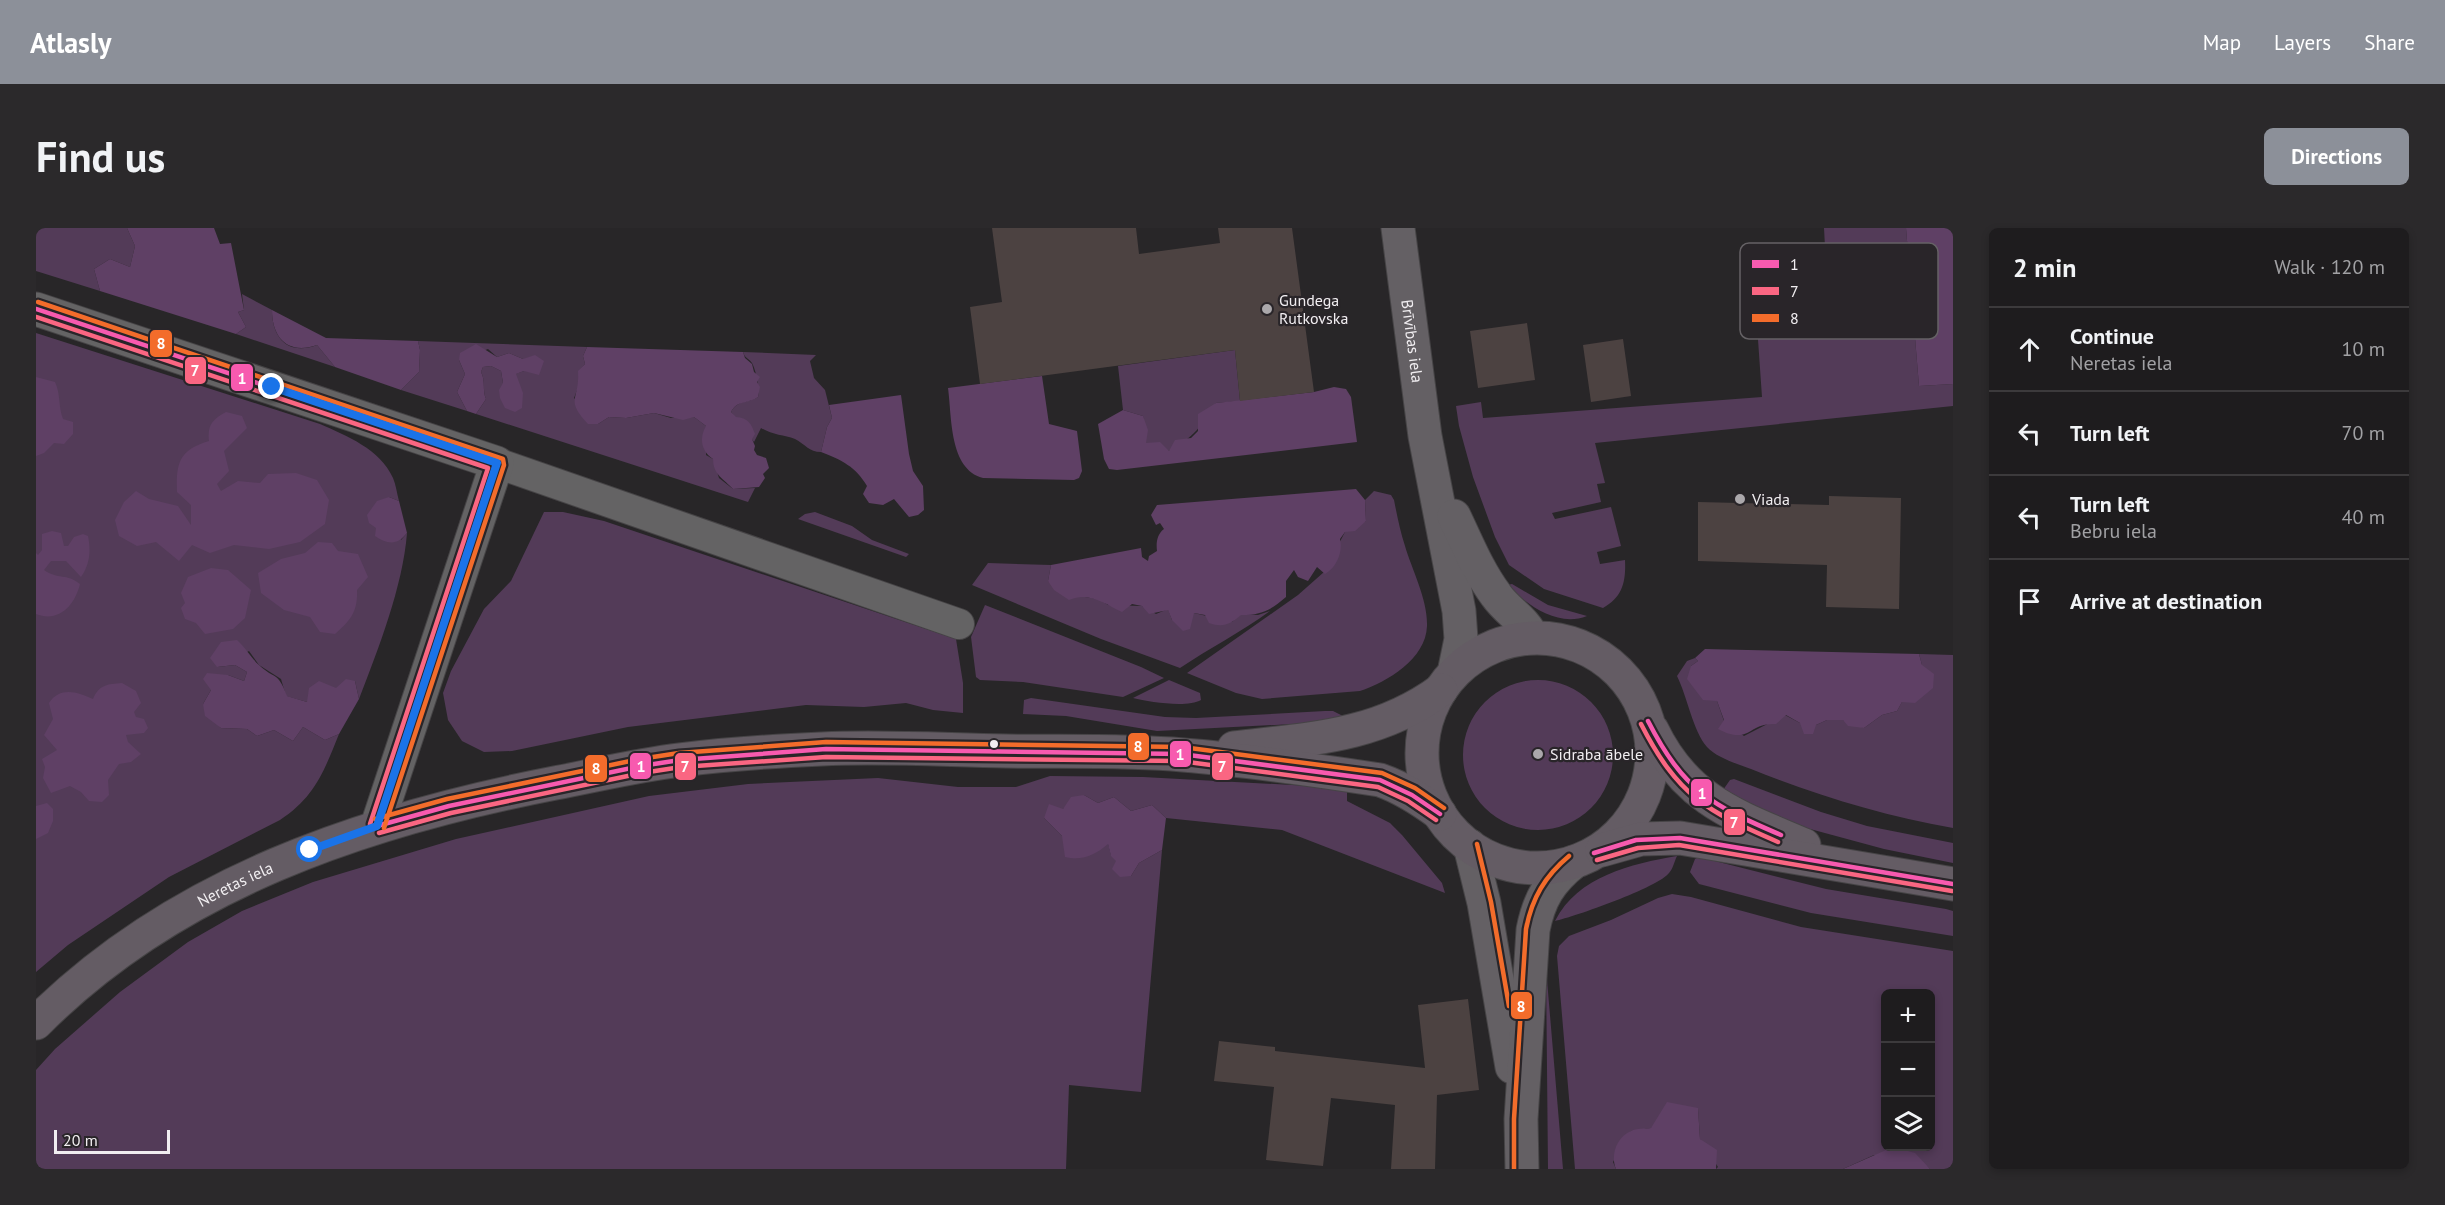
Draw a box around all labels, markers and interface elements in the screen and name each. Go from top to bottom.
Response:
text: Atlasly [30,24,112,61]
text: Map [2203,29,2241,56]
text: Layers [2274,29,2331,56]
text: Share [2364,29,2415,56]
button: Directions [2264,128,2409,185]
text: Find us [36,129,165,184]
legend [1740,243,1938,339]
text: 2 min [2013,251,2076,284]
text: 1 [1790,254,1799,274]
text: Walk · 120 m [2274,254,2385,280]
text: 7 [1790,281,1799,301]
place label: Gundega Rutkovska [1279,290,1348,328]
street label: Brīvības iela [1397,298,1428,384]
marker: Gundega Rutkovska [1260,302,1274,316]
text: 8 [1790,308,1799,328]
text: Continue [2070,322,2154,350]
line badge: 8 [149,329,173,358]
text: 8 [156,333,166,353]
icon: ahead [2013,333,2046,366]
text: 10 m [2342,336,2385,362]
text: Neretas iela [2070,350,2172,376]
line badge: 7 [184,356,207,385]
text: 7 [190,360,200,380]
line badge: 1 [230,363,254,392]
text: 1 [237,368,247,388]
route end [258,373,284,399]
icon: left [2013,417,2046,450]
text: Turn left [2070,419,2150,447]
text: 70 m [2342,420,2385,446]
place label: Viada [1751,489,1790,509]
text: Turn left [2070,490,2150,518]
marker: Viada [1733,492,1747,506]
icon: left [2013,501,2046,534]
text: 40 m [2342,504,2385,530]
text: Bebru iela [2070,518,2157,544]
icon: arrive [2013,585,2046,618]
text: Arrive at destination [2070,587,2262,615]
line badge: 8 [1127,732,1150,761]
text: 8 [1133,736,1143,756]
unlabelled marker [988,738,1000,750]
line badge: 1 [1169,740,1192,768]
text: 1 [1175,744,1185,764]
place label: Sidraba ābele [1550,744,1643,764]
marker: Sidraba ābele [1531,747,1545,761]
line badge: 1 [629,752,652,780]
line badge: 7 [674,752,697,781]
line badge: 7 [1211,752,1234,781]
line badge: 8 [584,754,608,783]
text: 1 [636,756,646,776]
text: 7 [680,756,690,776]
text: 7 [1217,756,1227,776]
text: 8 [591,758,601,778]
line badge: 1 [1690,778,1713,807]
text: 1 [1697,783,1707,803]
line badge: 7 [1723,808,1746,836]
text: 7 [1729,812,1739,832]
route start [296,836,322,862]
street label: Neretas iela [194,857,276,911]
map controls [1881,989,1935,1151]
button: + [1881,989,1935,1043]
line badge: 8 [1510,991,1533,1020]
text: 8 [1516,996,1526,1016]
button: − [1881,1043,1935,1097]
button: layers [1881,1097,1935,1151]
scale bar [54,1127,170,1154]
text: 20 m [63,1130,98,1150]

